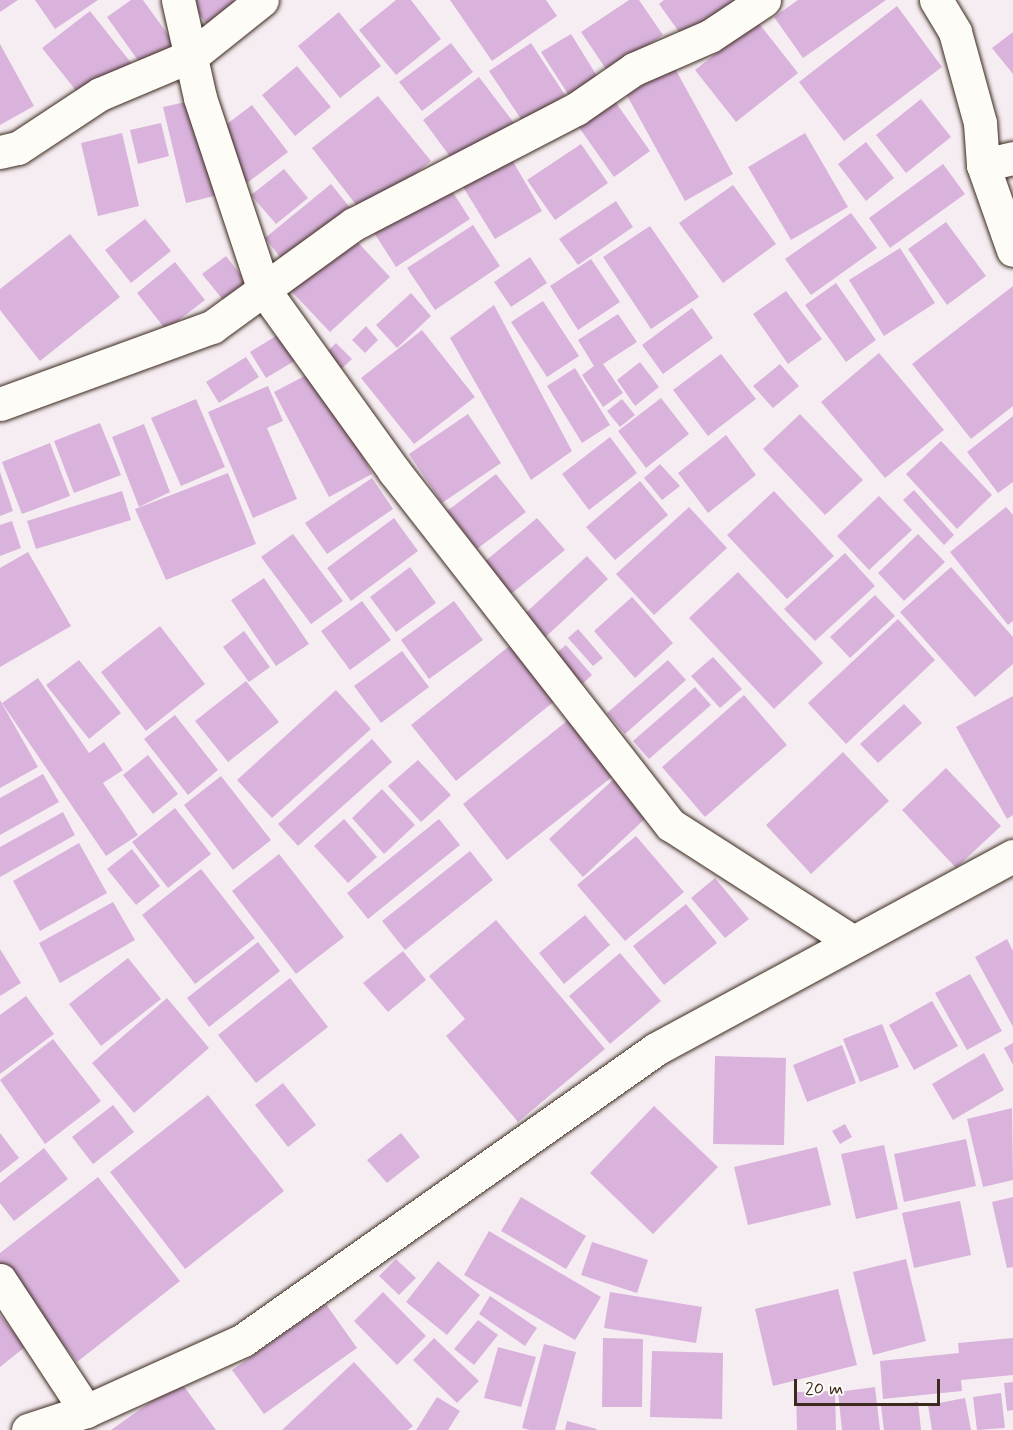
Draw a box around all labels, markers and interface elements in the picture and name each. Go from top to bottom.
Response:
scale bar [797,1367,942,1405]
text: 20 m [805,1377,843,1401]

